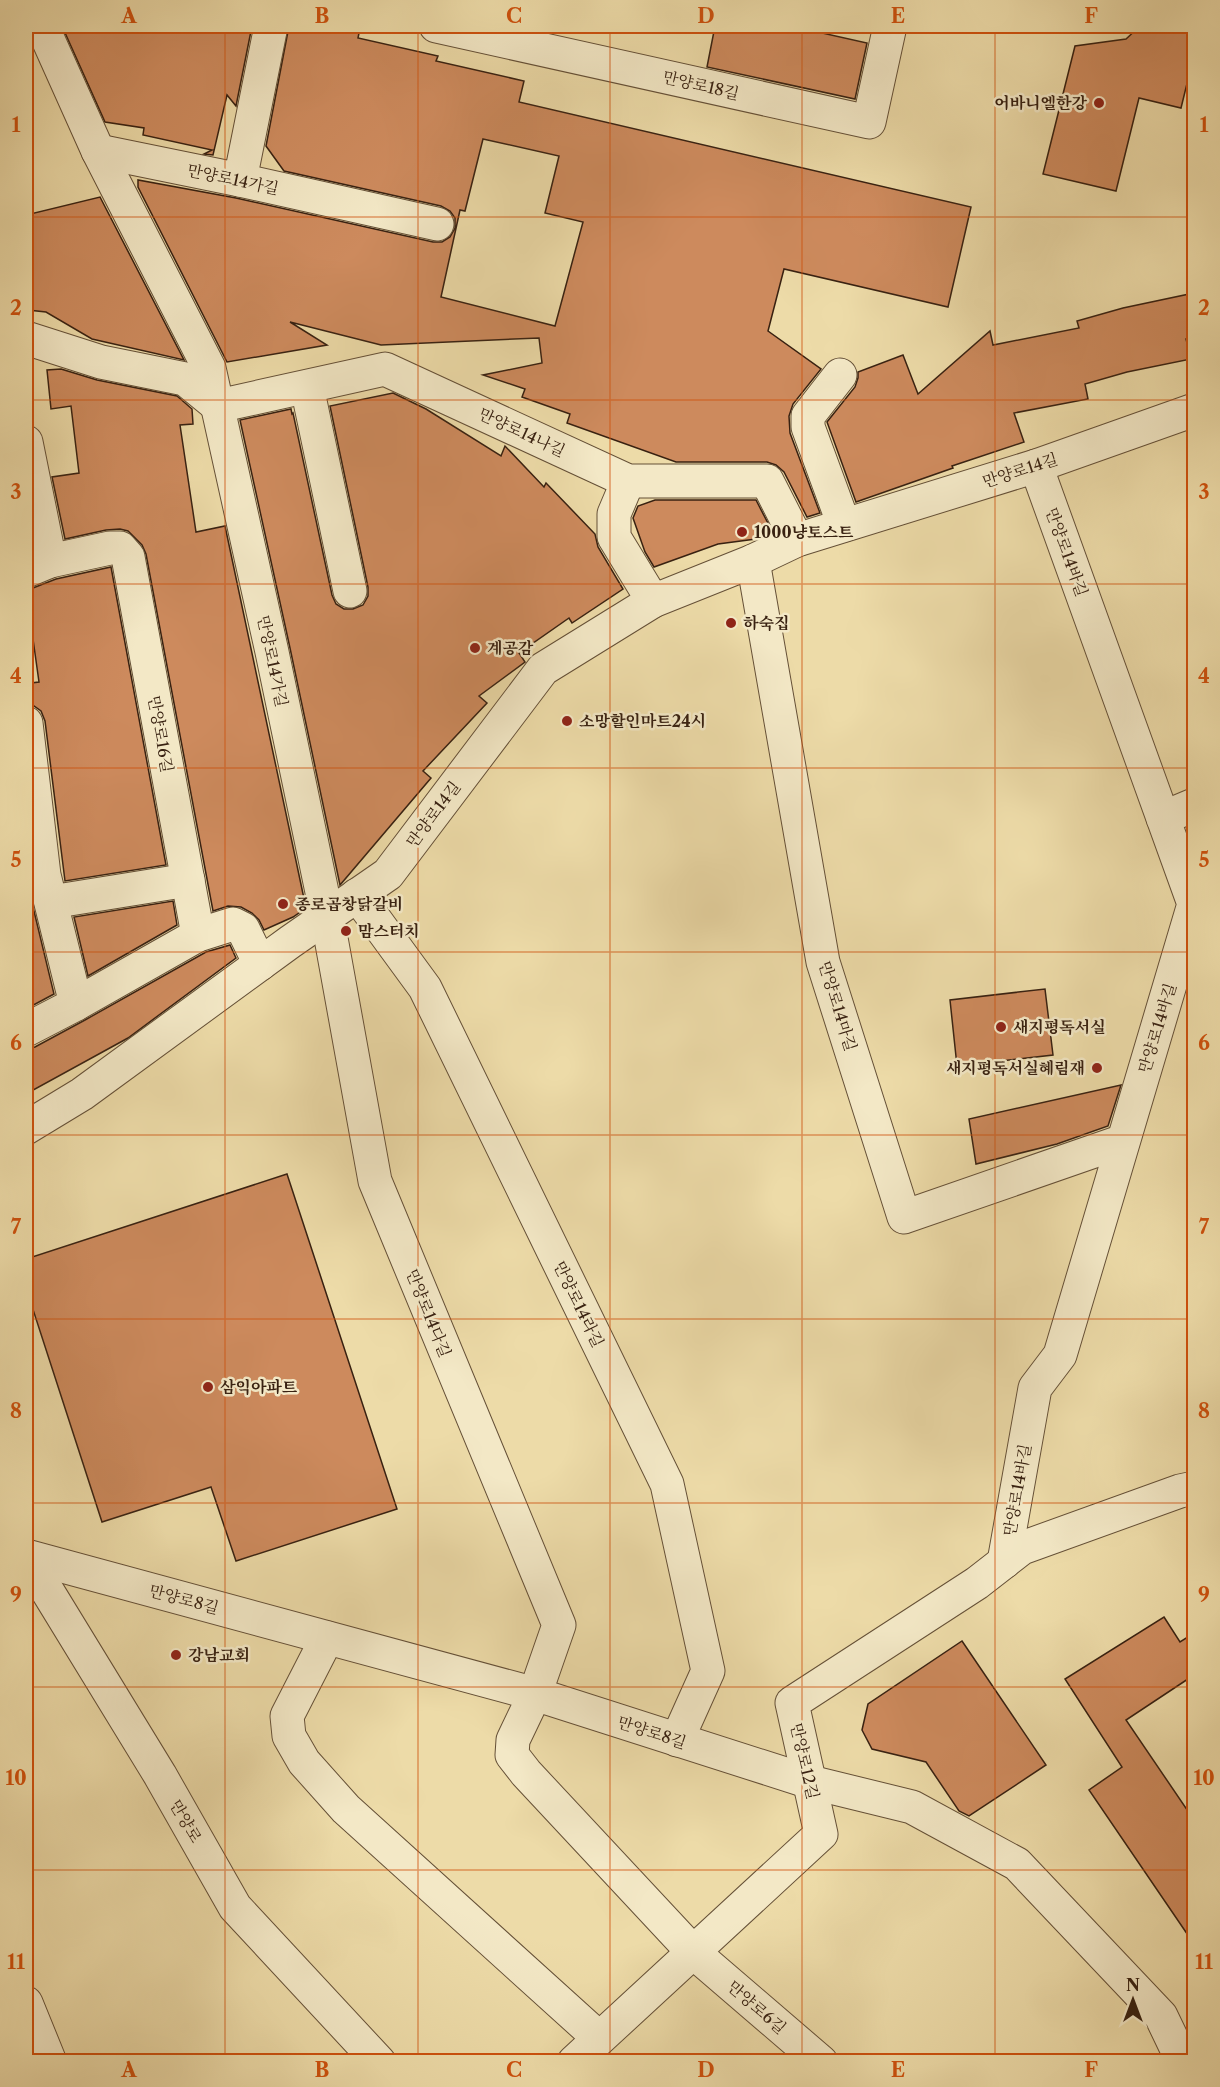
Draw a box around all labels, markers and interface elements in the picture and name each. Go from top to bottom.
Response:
text: A [120,4,137,28]
text: B [315,4,330,28]
text: C [506,4,522,28]
text: D [697,4,715,28]
text: E [891,4,905,28]
text: F [1084,4,1098,28]
street label: 만양로18길 [661,66,741,104]
place label: 어바니엘한강 [994,93,1088,113]
marker: 어바니엘한강 [1092,96,1106,110]
text: 1 [12,113,21,137]
text: 1 [1200,113,1209,137]
street label: 만양로14가길 [185,160,281,198]
text: 2 [10,296,22,320]
text: 2 [1198,296,1210,320]
street label: 만양로14나길 [476,403,568,461]
street label: 만양로14길 [980,448,1060,492]
text: 3 [10,480,22,504]
text: 3 [1198,480,1210,504]
street label: 만양로14바길 [1042,505,1092,599]
place label: 1000냥토스트 [754,522,854,542]
marker: 1000냥토스트 [735,525,749,539]
street label: 만양로14가길 [254,613,292,709]
place label: 하숙집 [743,613,789,633]
marker: 하숙집 [724,616,738,630]
place label: 계공감 [487,638,534,658]
marker: 계공감 [468,641,482,655]
text: 4 [10,664,22,688]
text: 4 [1198,664,1210,688]
street label: 만양로16길 [144,694,178,774]
place label: 소망할인마트24시 [579,711,706,731]
marker: 소망할인마트24시 [560,714,574,728]
street label: 만양로14길 [402,777,464,851]
text: 5 [10,848,22,872]
text: 5 [1198,848,1210,872]
place label: 종로곱창닭갈비 [295,894,403,914]
marker: 종로곱창닭갈비 [276,897,290,911]
place label: 맘스터치 [358,921,420,941]
marker: 맘스터치 [339,924,353,938]
street label: 만양로14마길 [815,958,861,1054]
street label: 만양로14바길 [1134,980,1180,1076]
place label: 새지평독서실 [1013,1017,1106,1037]
marker: 새지평독서실 [994,1020,1008,1034]
text: 6 [10,1031,22,1055]
text: 6 [1198,1031,1210,1055]
place label: 새지평독서실혜림재 [946,1058,1085,1078]
marker: 새지평독서실혜림재 [1090,1061,1104,1075]
text: 7 [11,1215,22,1239]
text: 7 [1199,1215,1210,1239]
street label: 만양로14라길 [550,1258,608,1350]
street label: 만양로14다길 [402,1266,456,1360]
place label: 삼익아파트 [220,1377,298,1397]
marker: 삼익아파트 [201,1380,215,1394]
text: 8 [10,1399,22,1423]
text: 8 [1198,1399,1210,1423]
street label: 만양로14바길 [999,1442,1035,1538]
street label: 만양로8길 [147,1580,221,1618]
text: 9 [10,1583,22,1607]
text: 9 [1198,1583,1210,1607]
place label: 강남교회 [188,1645,250,1665]
marker: 강남교회 [169,1648,183,1662]
street label: 만양로8길 [615,1711,689,1753]
street label: 만양로12길 [787,1721,823,1801]
text: 10 [5,1766,27,1790]
text: 10 [1193,1766,1215,1790]
street label: 만양로 [166,1796,207,1847]
text: 11 [7,1950,25,1974]
text: 11 [1195,1950,1213,1974]
north arrow [1103,1970,1163,2030]
text: N [1126,1975,1140,1995]
street label: 만양로6길 [724,1976,790,2038]
text: A [120,2058,137,2082]
text: B [315,2058,330,2082]
text: C [506,2058,522,2082]
text: D [697,2058,715,2082]
text: E [891,2058,905,2082]
text: F [1084,2058,1098,2082]

